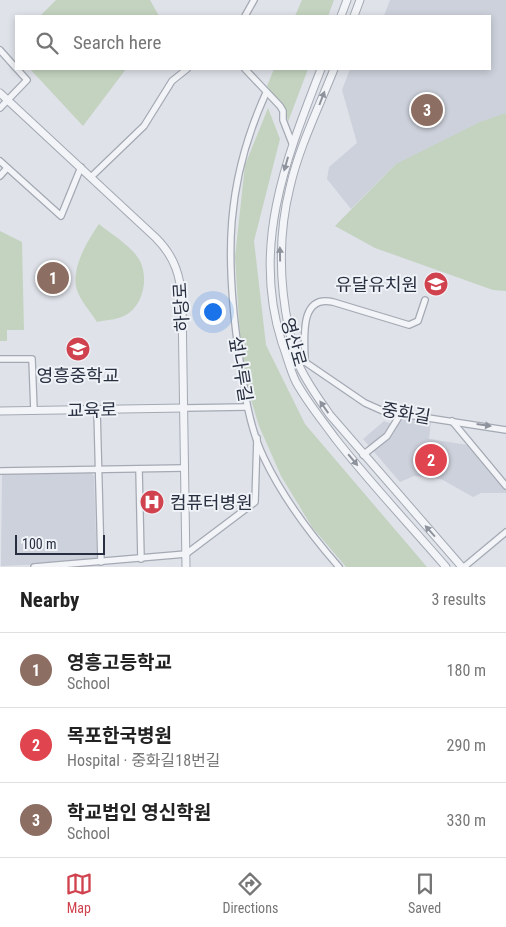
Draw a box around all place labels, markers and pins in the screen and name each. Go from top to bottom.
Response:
pin: 3 [411,91,443,129]
pin: 1 [37,259,69,297]
school or university icon: 유달유치원 [423,271,449,297]
place label: 유달유치원 [335,274,418,295]
school or university icon: 영흥중학교 [65,336,91,362]
place label: 영흥중학교 [37,365,119,386]
pin: 2 [415,441,447,479]
hospital icon: 컴퓨터병원 [139,489,165,515]
place label: 컴퓨터병원 [170,492,253,513]

